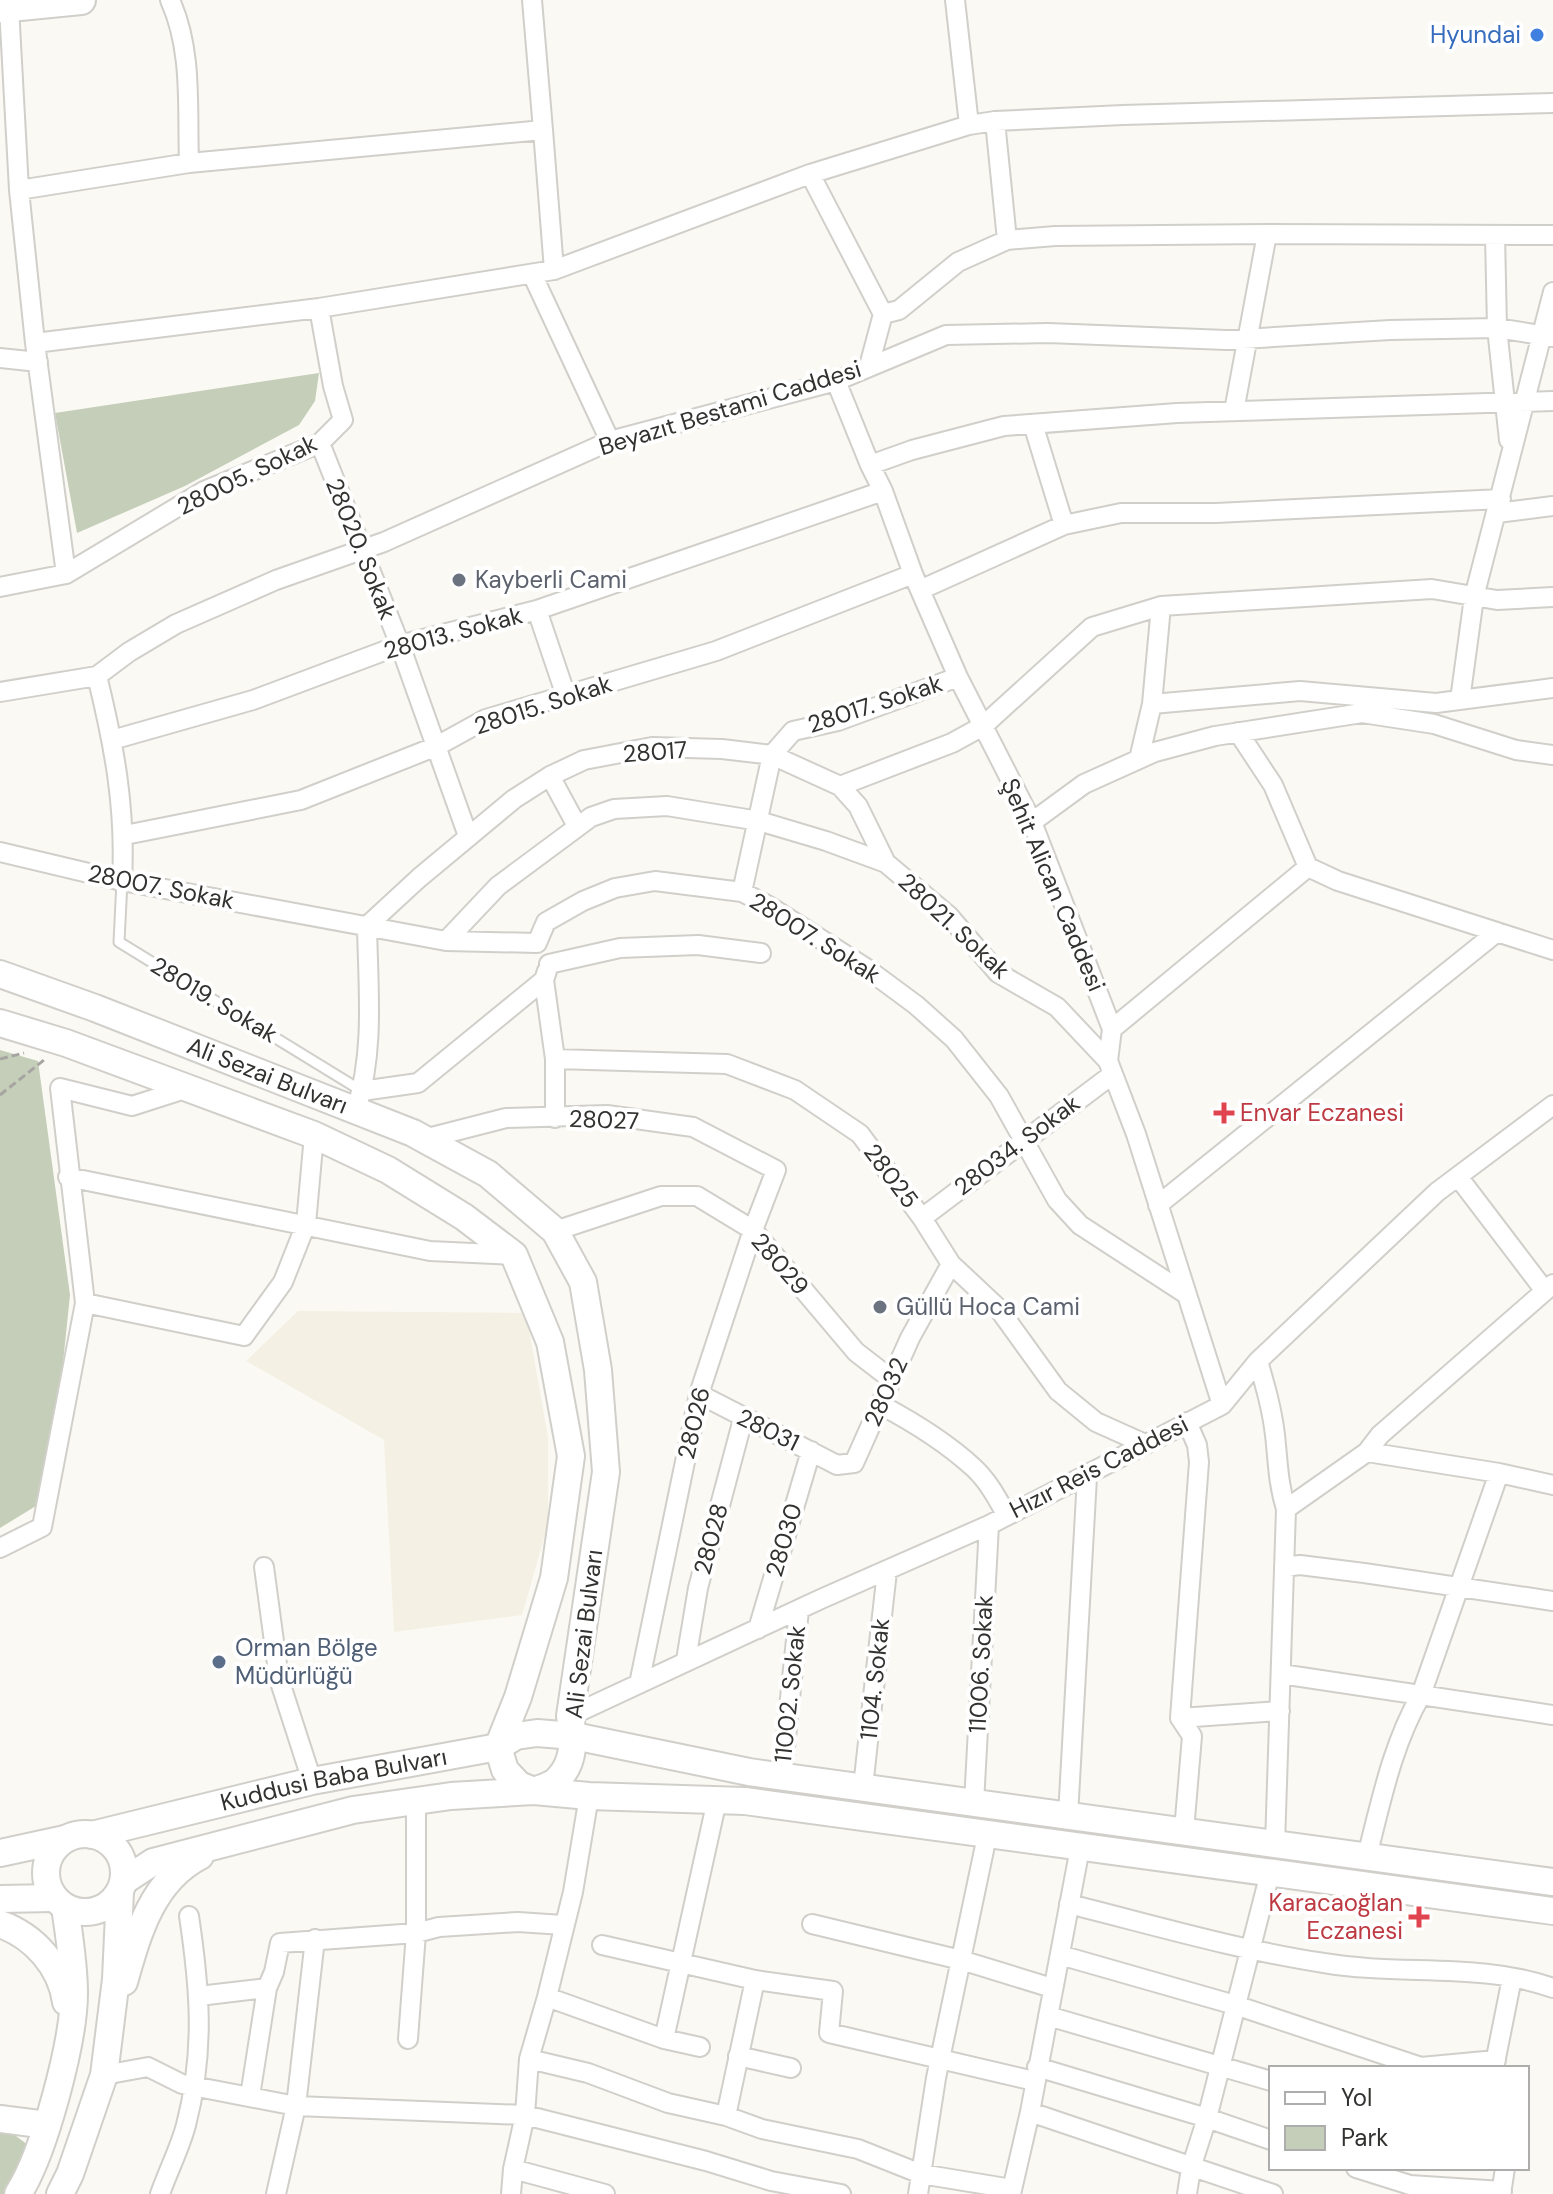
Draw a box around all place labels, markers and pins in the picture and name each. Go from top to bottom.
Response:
place label: Hyundai [1430,19,1521,50]
marker: Hyundai [1528,26,1546,44]
place label: Kayberli Cami [475,564,627,595]
marker: Kayberli Cami [450,571,468,589]
place label: Envar Eczanesi [1240,1097,1404,1128]
marker: Envar Eczanesi [1215,1104,1233,1122]
place label: Güllü Hoca Cami [896,1291,1080,1322]
marker: Güllü Hoca Cami [871,1298,889,1316]
place label: Orman Bölge Müdürlüğü [235,1632,378,1691]
marker: Orman Bölge Müdürlüğü [210,1653,228,1671]
place label: Karacaoğlan Eczanesi [1268,1887,1403,1946]
marker: Karacaoğlan Eczanesi [1410,1908,1428,1926]

